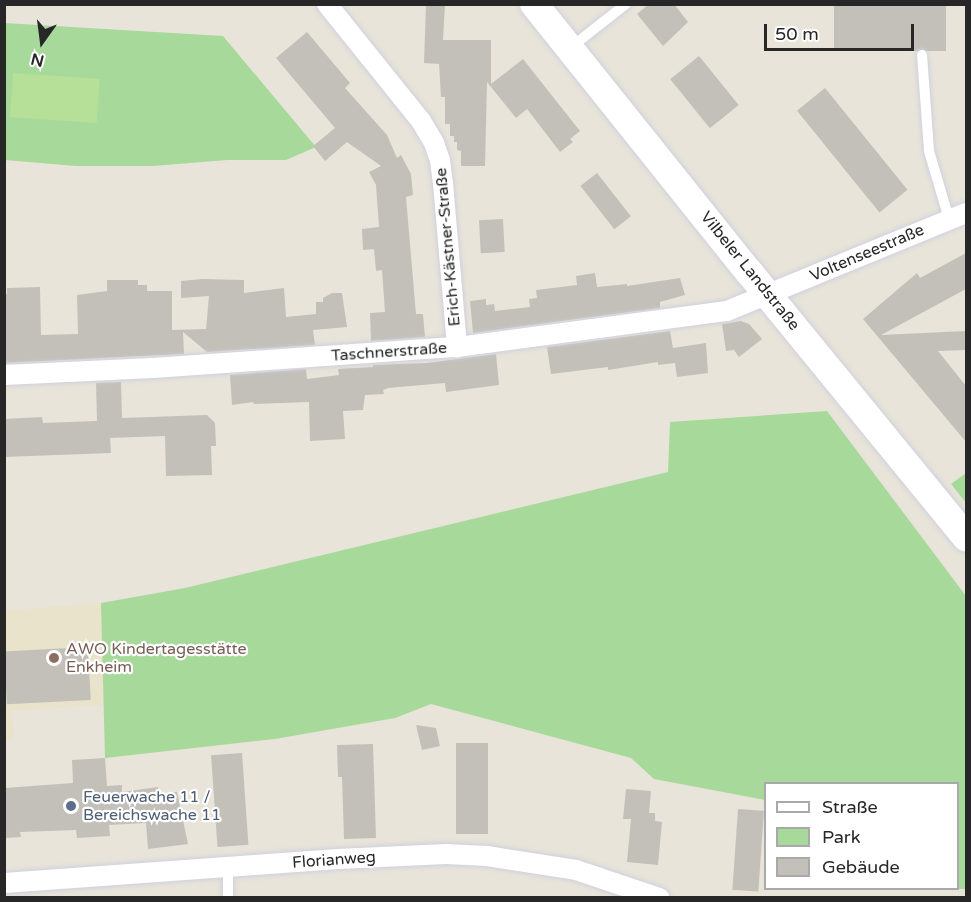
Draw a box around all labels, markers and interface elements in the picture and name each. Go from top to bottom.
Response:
north arrow [12,12,72,72]
scale bar [767,12,917,50]
text: 50 m [775,23,819,45]
text: N [29,48,46,71]
street label: Erich-Kästner-Straße [432,167,464,327]
street label: Vilbeler Landstraße [696,208,804,334]
street label: Voltenseestraße [807,220,927,286]
street label: Taschnerstraße [330,338,448,366]
place label: AWO Kindertagesstätte Enkheim [66,639,247,677]
marker: AWO Kindertagesstätte Enkheim [47,651,61,665]
legend [764,782,959,890]
place label: Feuerwache 11 / Bereichswache 11 [83,787,221,825]
text: Straße [822,796,878,818]
marker: Feuerwache 11 / Bereichswache 11 [64,799,78,813]
text: Park [822,826,860,848]
street label: Florianweg [292,848,376,872]
text: Gebäude [822,856,900,878]

